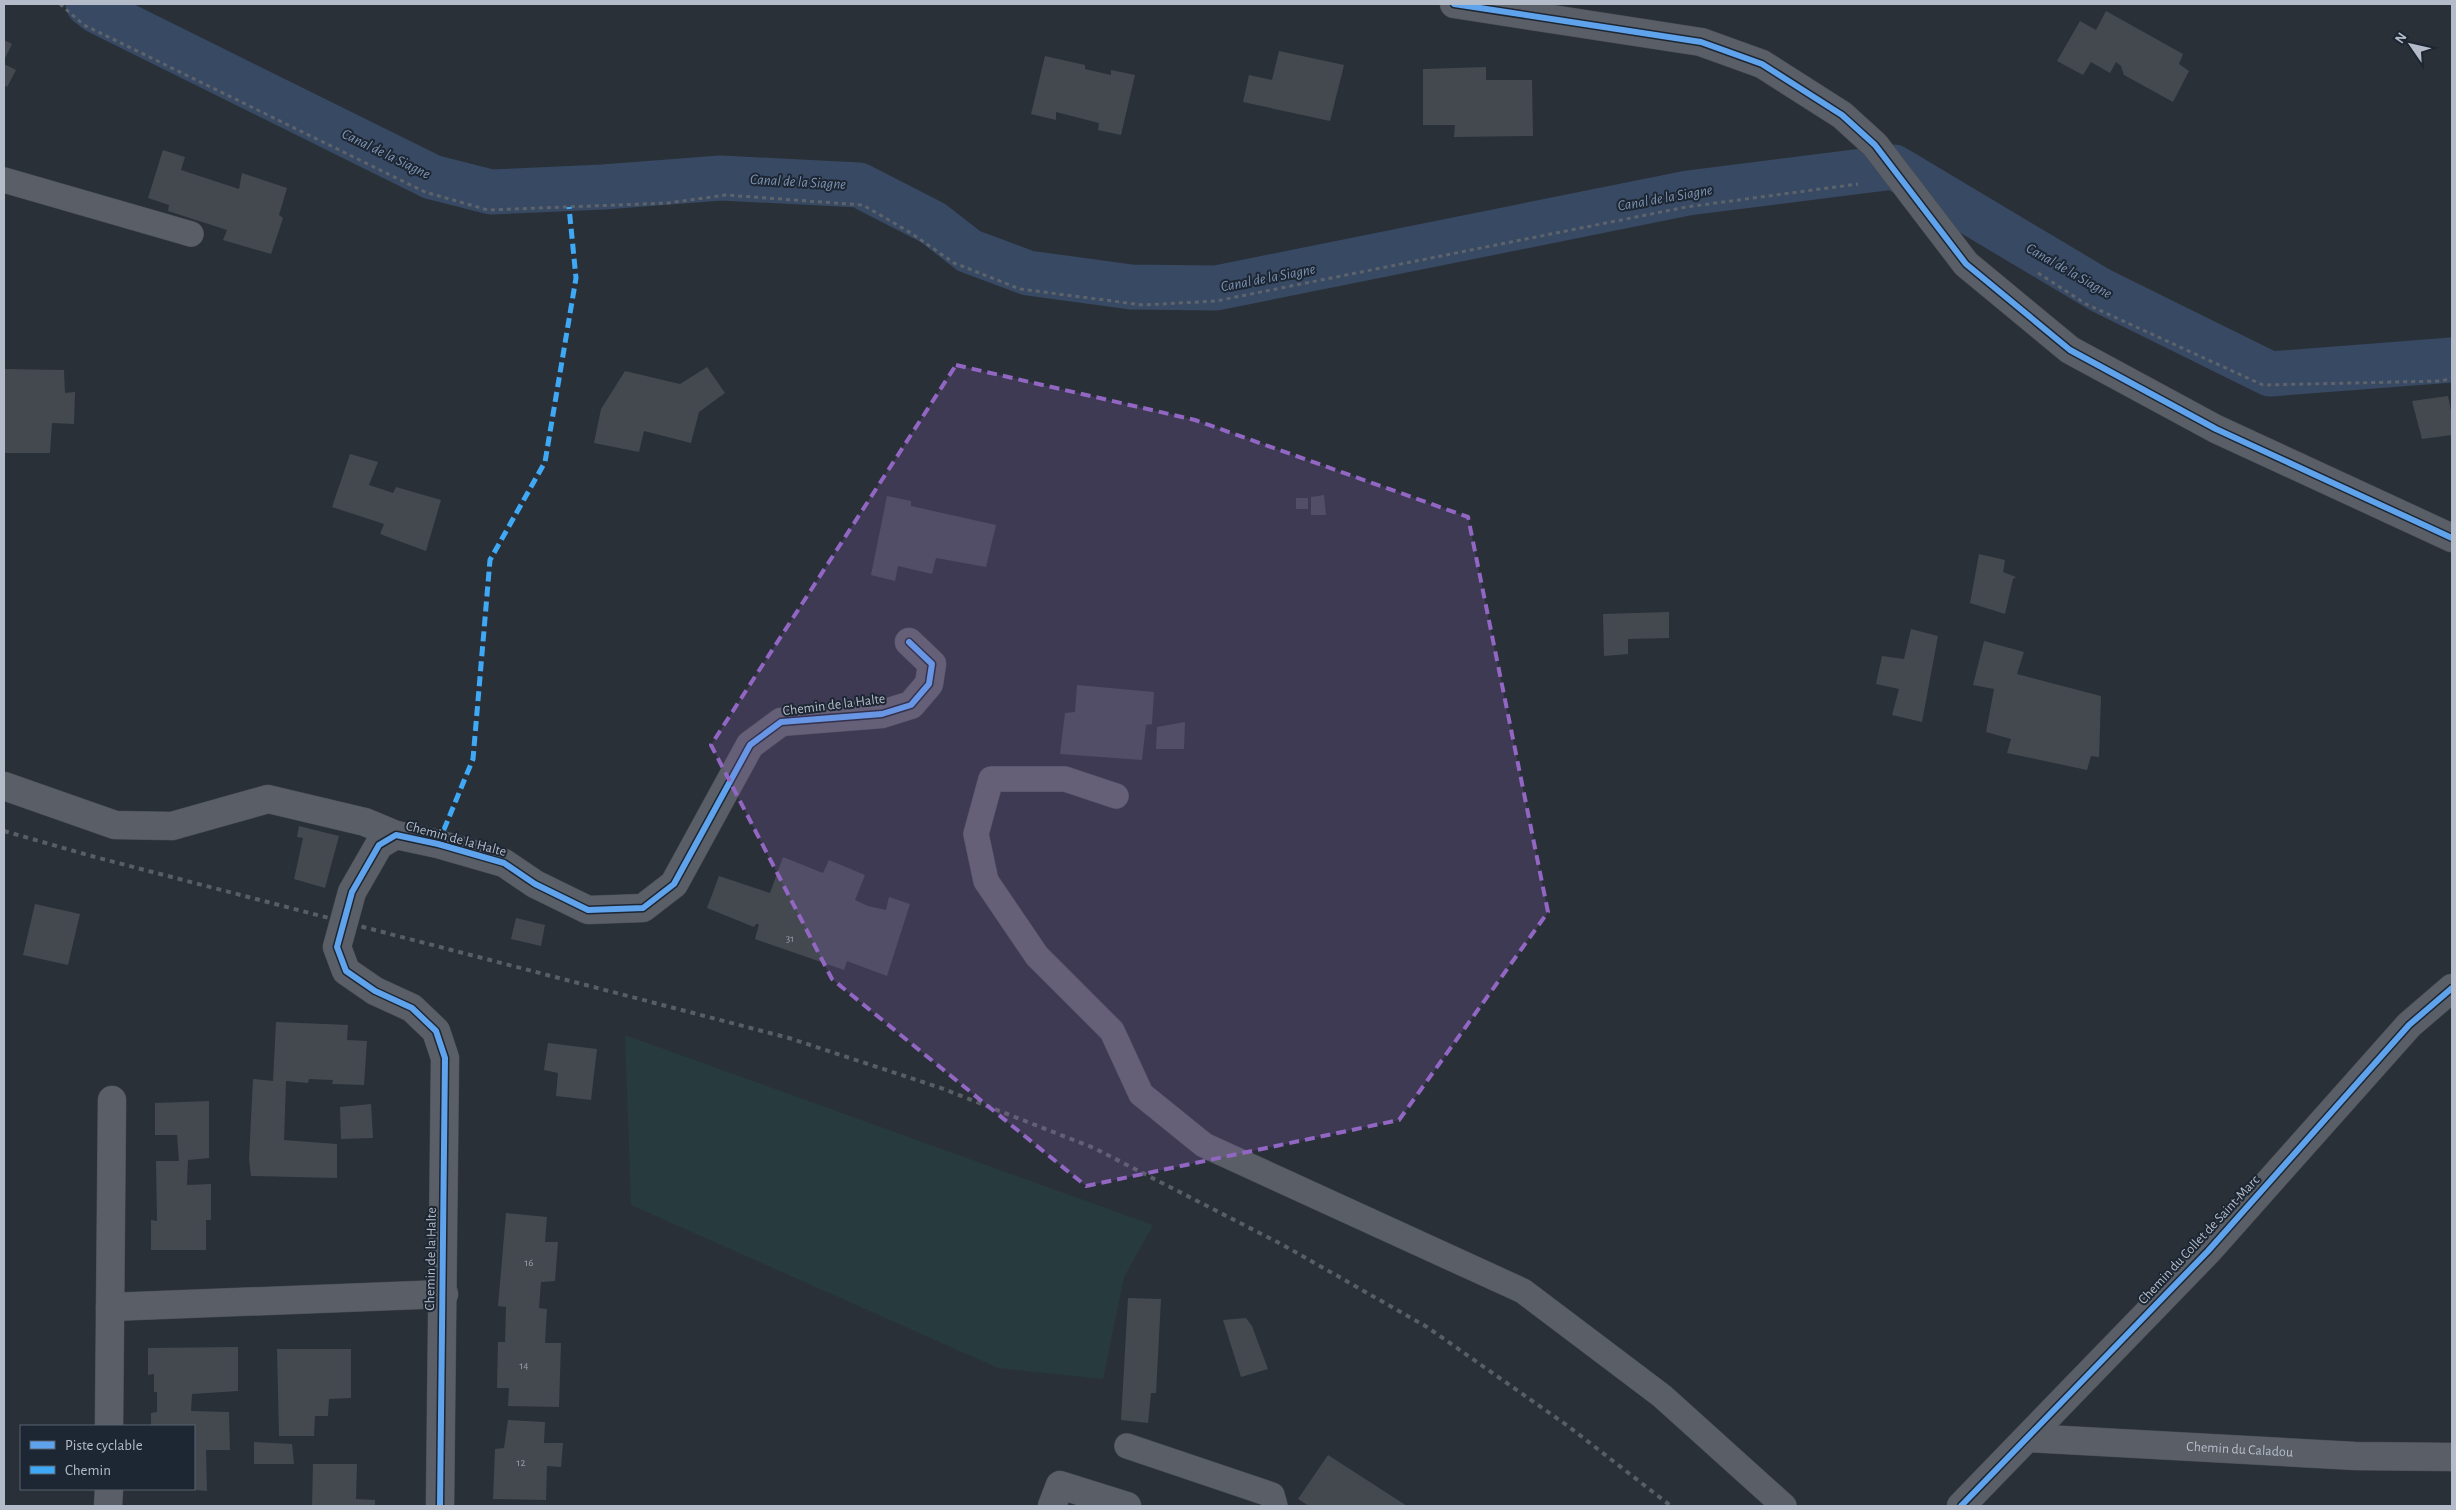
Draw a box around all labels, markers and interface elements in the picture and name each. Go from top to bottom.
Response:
north arrow [2386,20,2436,70]
text: N [2393,30,2410,46]
water label: Canal de la Siagne [339,126,433,182]
water label: Canal de la Siagne [750,172,847,192]
water label: Canal de la Siagne [1616,182,1714,214]
water label: Canal de la Siagne [2024,240,2115,302]
water label: Canal de la Siagne [1219,261,1317,295]
street label: Chemin de la Halte [782,692,886,718]
street label: Chemin de la Halte [404,819,508,859]
house number: 31 [786,933,794,944]
street label: Chemin du Collet de Saint-Marc [2136,1172,2263,1307]
street label: Chemin de la Halte [423,1207,439,1311]
house number: 16 [525,1257,533,1268]
house number: 14 [519,1360,529,1371]
legend [20,1425,195,1490]
text: Piste cyclable [65,1438,143,1453]
street label: Chemin du Caladou [2186,1440,2293,1460]
house number: 12 [517,1457,525,1468]
text: Chemin [65,1463,111,1478]

